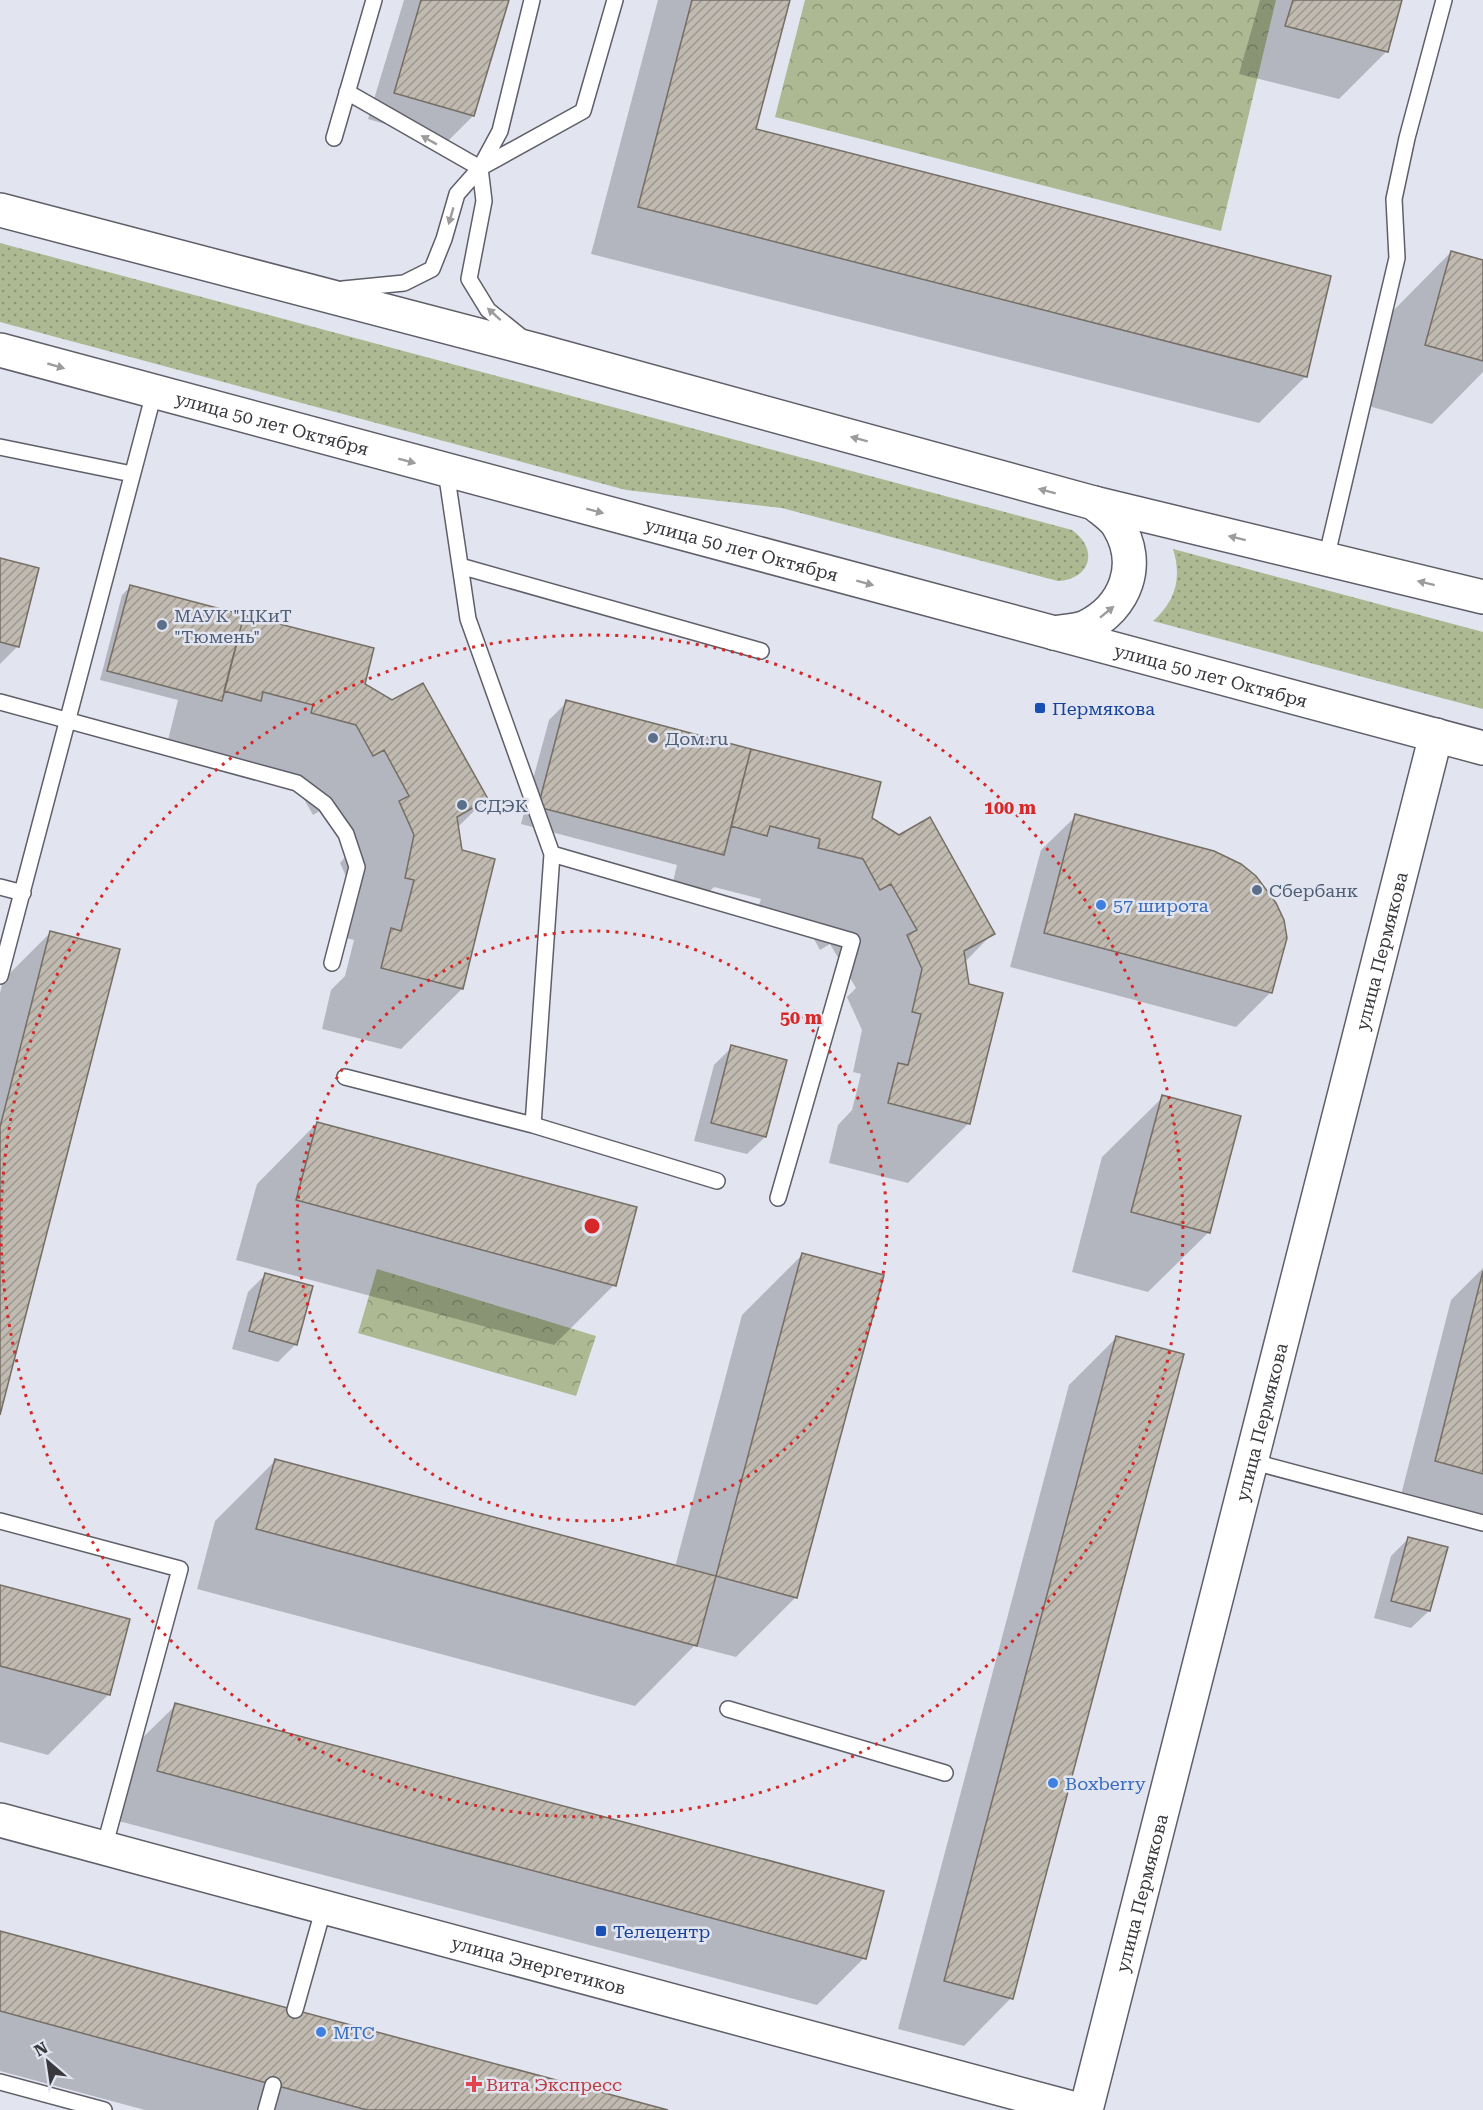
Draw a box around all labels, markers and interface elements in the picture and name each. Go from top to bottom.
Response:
one-way arrow [420,135,437,145]
one-way arrow [445,207,455,226]
one-way arrow [486,307,501,321]
one-way arrow [47,362,65,371]
street label: улица 50 лет Октября [173,387,371,459]
one-way arrow [850,434,868,443]
one-way arrow [398,456,416,466]
one-way arrow [1038,485,1057,495]
one-way arrow [586,507,604,516]
street label: улица 50 лет Октября [643,513,841,585]
one-way arrow [1227,532,1246,542]
one-way arrow [856,578,874,588]
one-way arrow [1417,578,1435,588]
place label: МАУК "ЦКиТ "Тюмень" [174,605,292,647]
one-way arrow [1099,606,1115,619]
marker: МАУК "ЦКиТ "Тюмень" [155,618,169,632]
street label: улица 50 лет Октября [1112,639,1310,711]
place label: Пермякова [1052,698,1155,719]
marker: Пермякова [1033,701,1047,715]
place label: Дом.ru [665,728,728,749]
marker: Дом.ru [646,731,660,745]
place label: СДЭК [474,795,528,816]
text: 100 m [984,797,1037,818]
marker: СДЭК [455,798,469,812]
street label: улица Пермякова [1351,869,1411,1032]
place label: Сбербанк [1269,880,1358,901]
marker: Сбербанк [1250,883,1264,897]
place label: 57 широта [1113,895,1209,916]
marker: 57 широта [1094,898,1108,912]
text: 50 m [780,1007,823,1028]
centre of rings [582,1216,602,1236]
street label: улица Пермякова [1231,1340,1291,1503]
place label: Boxberry [1065,1773,1146,1794]
marker: Boxberry [1046,1776,1060,1790]
street label: улица Пермякова [1111,1811,1172,1974]
place label: Телецентр [613,1921,710,1942]
marker: Телецентр [594,1924,608,1938]
street label: улица Энергетиков [449,1931,628,1998]
place label: МТС [333,2022,375,2043]
marker: МТС [314,2025,328,2039]
north arrow [18,2032,78,2092]
text: N [31,2038,51,2061]
place label: Вита Экспресс [486,2074,622,2095]
marker: Вита Экспресс [467,2077,481,2091]

